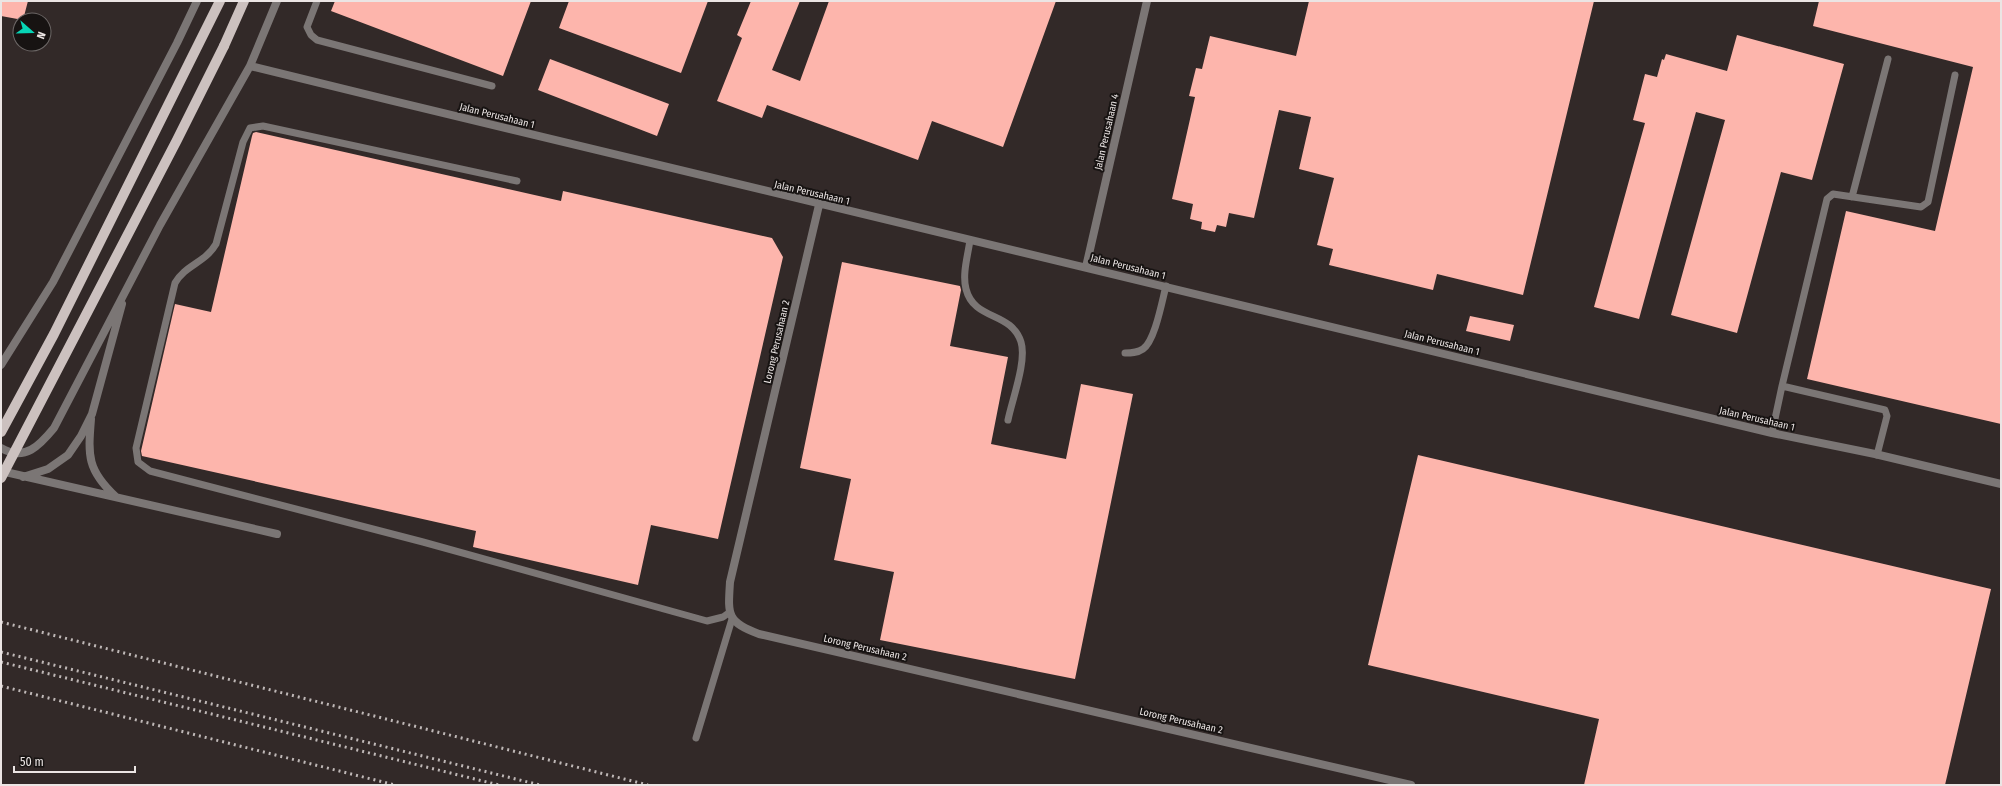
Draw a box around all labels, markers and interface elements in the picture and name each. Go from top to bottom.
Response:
north arrow [12,12,52,52]
text: N [34,30,48,41]
street label: Jalan Perusahaan 4 [1092,93,1122,171]
street label: Jalan Perusahaan 1 [458,101,536,131]
street label: Jalan Perusahaan 1 [773,179,851,207]
street label: Jalan Perusahaan 1 [1089,252,1167,282]
street label: Lorong Perusahaan 2 [762,299,793,385]
street label: Jalan Perusahaan 1 [1403,328,1481,358]
street label: Jalan Perusahaan 1 [1718,405,1796,433]
street label: Lorong Perusahaan 2 [822,633,908,664]
street label: Lorong Perusahaan 2 [1138,706,1224,737]
scale bar [14,748,135,774]
text: 50 m [20,755,44,769]

